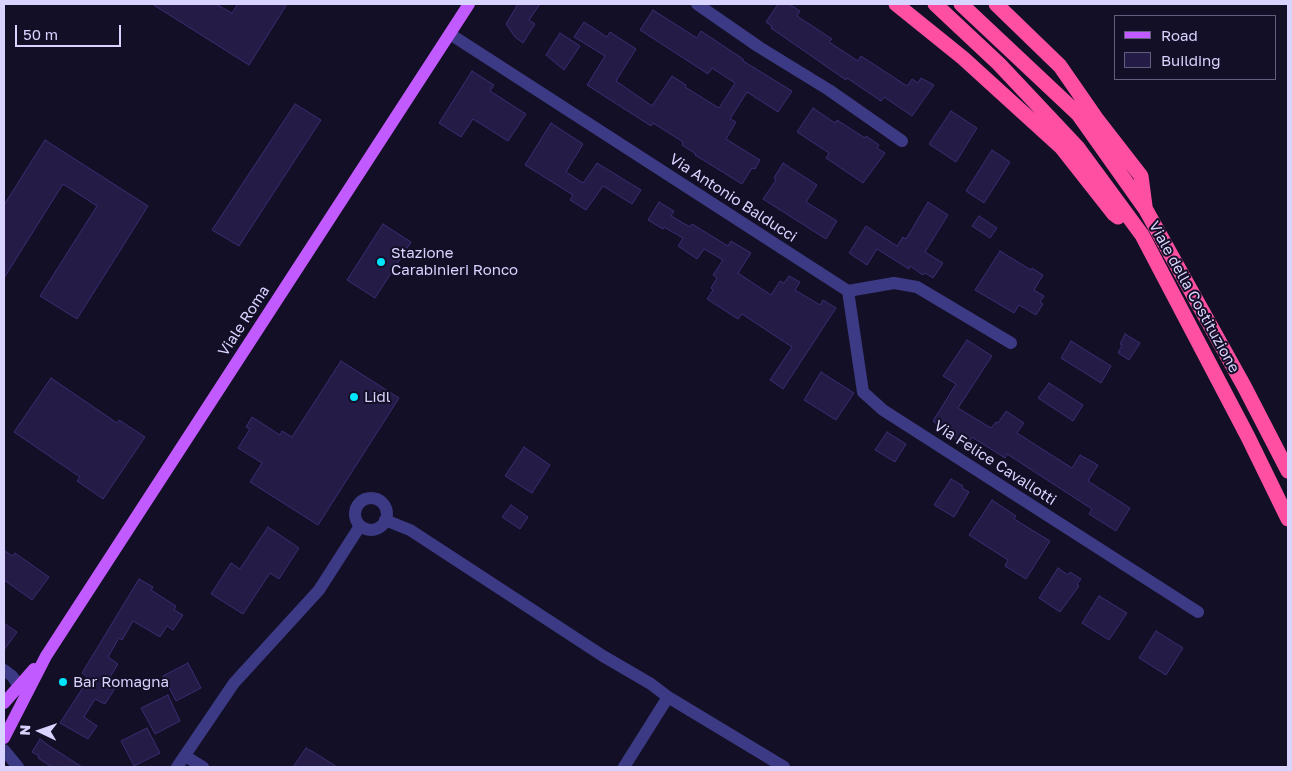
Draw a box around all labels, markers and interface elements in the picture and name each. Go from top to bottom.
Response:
scale bar [18,15,124,47]
legend [1114,15,1277,80]
text: 50 m [23,25,58,43]
text: Road [1161,26,1198,44]
text: Building [1161,51,1221,69]
street label: Via Antonio Balducci [666,150,800,246]
street label: Viale della Costituzione [1145,218,1243,376]
place label: Stazione Carabinieri Ronco [391,244,518,279]
marker: Stazione Carabinieri Ronco [375,256,387,268]
street label: Viale Roma [215,282,273,360]
place label: Lidl [364,388,391,406]
marker: Lidl [348,391,360,403]
street label: Via Felice Cavallotti [930,417,1060,509]
place label: Bar Romagna [73,673,169,691]
marker: Bar Romagna [57,676,69,688]
north arrow [15,706,65,756]
text: N [16,724,33,736]

